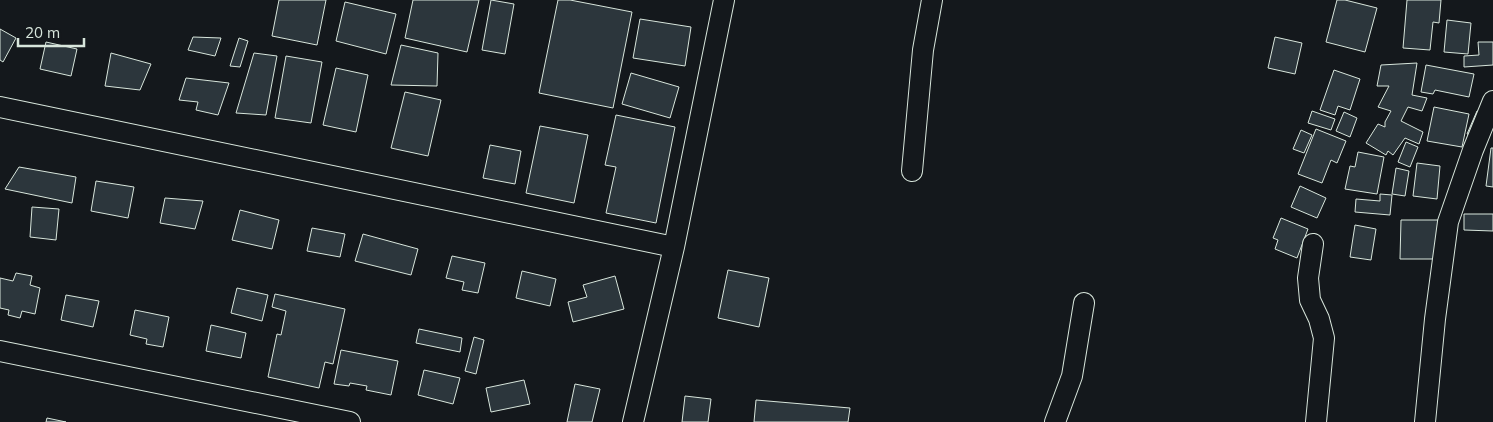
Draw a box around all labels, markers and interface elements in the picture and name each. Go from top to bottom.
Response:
scale bar [18,15,84,47]
text: 20 m [25,23,60,42]

